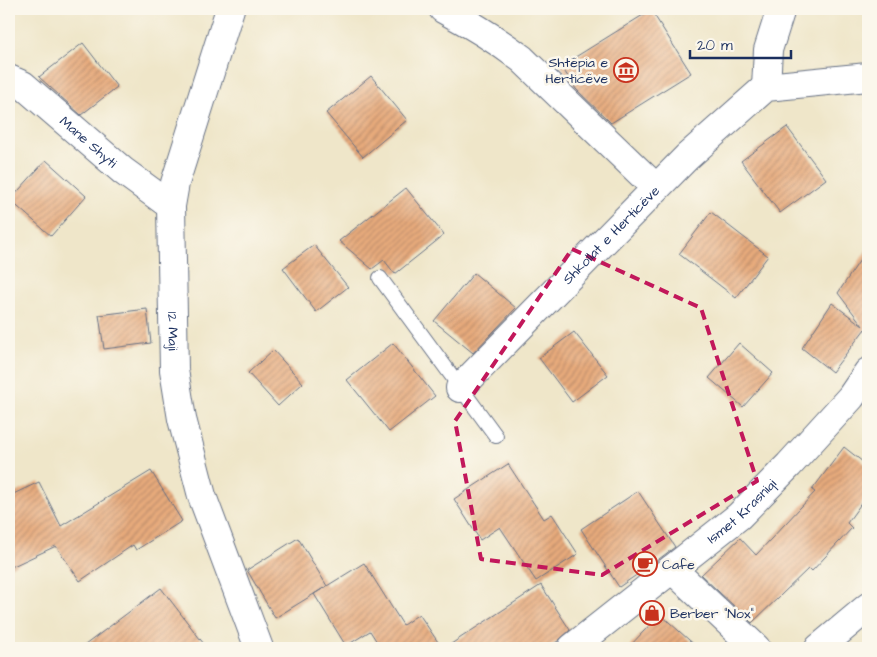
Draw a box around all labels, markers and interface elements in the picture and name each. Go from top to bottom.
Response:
scale bar [690,28,791,60]
text: 20 m [697,35,733,56]
place label: Shtëpia e Herticëve [545,53,608,89]
museum icon: Shtëpia e Herticëve [613,57,639,83]
street label: Mane Shyti [55,112,121,173]
street label: Shkollat e Herticëve [558,181,665,289]
street label: 12 Maji [162,312,183,351]
street label: Ismet Krasniqi [703,475,781,549]
cafe icon: Cafe [632,551,658,577]
place label: Cafe [662,555,695,575]
shop icon: Berber “Nox” [639,600,665,626]
place label: Berber “Nox” [670,604,754,624]

